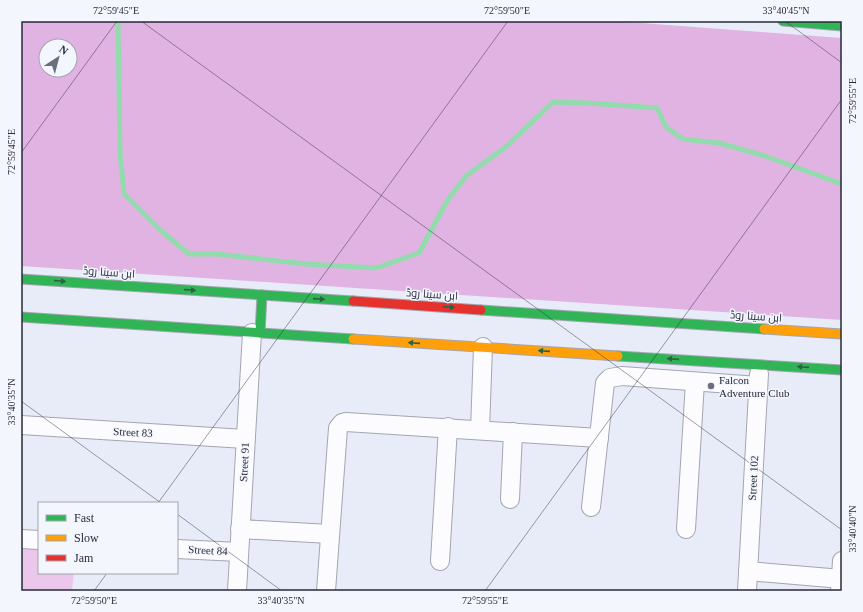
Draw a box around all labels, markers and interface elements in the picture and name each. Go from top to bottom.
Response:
text: 72°59'45"E [93,5,139,16]
text: 72°59'50"E [484,5,530,16]
text: 33°40'45"N [762,5,810,16]
north arrow [38,38,78,78]
text: N [57,43,71,57]
text: 72°59'55"E [847,78,858,124]
text: 72°59'45"E [6,129,17,175]
street label: ابن سینا روڈ [83,264,135,281]
one-way arrow [54,278,66,285]
one-way arrow [184,286,196,293]
street label: ابن سینا روڈ [406,286,458,303]
one-way arrow [313,295,325,302]
one-way arrow [443,304,455,311]
street label: ابن سینا روڈ [730,308,782,325]
one-way arrow [408,339,420,346]
one-way arrow [538,348,550,355]
one-way arrow [667,356,679,363]
one-way arrow [797,364,809,371]
place label: Falcon Adventure Club [719,374,790,399]
text: 33°40'35"N [6,378,17,426]
marker: Falcon Adventure Club [706,381,716,391]
street label: Street 83 [113,425,153,439]
street label: Street 91 [237,442,251,482]
street label: Street 102 [746,455,760,501]
legend [38,502,178,574]
text: 33°40'40"N [847,505,858,553]
text: Fast [74,511,95,525]
text: Slow [74,531,99,545]
street label: Street 84 [188,543,228,557]
text: Jam [74,551,94,565]
text: 72°59'50"E [71,595,117,606]
text: 33°40'35"N [257,595,305,606]
text: 72°59'55"E [462,595,508,606]

